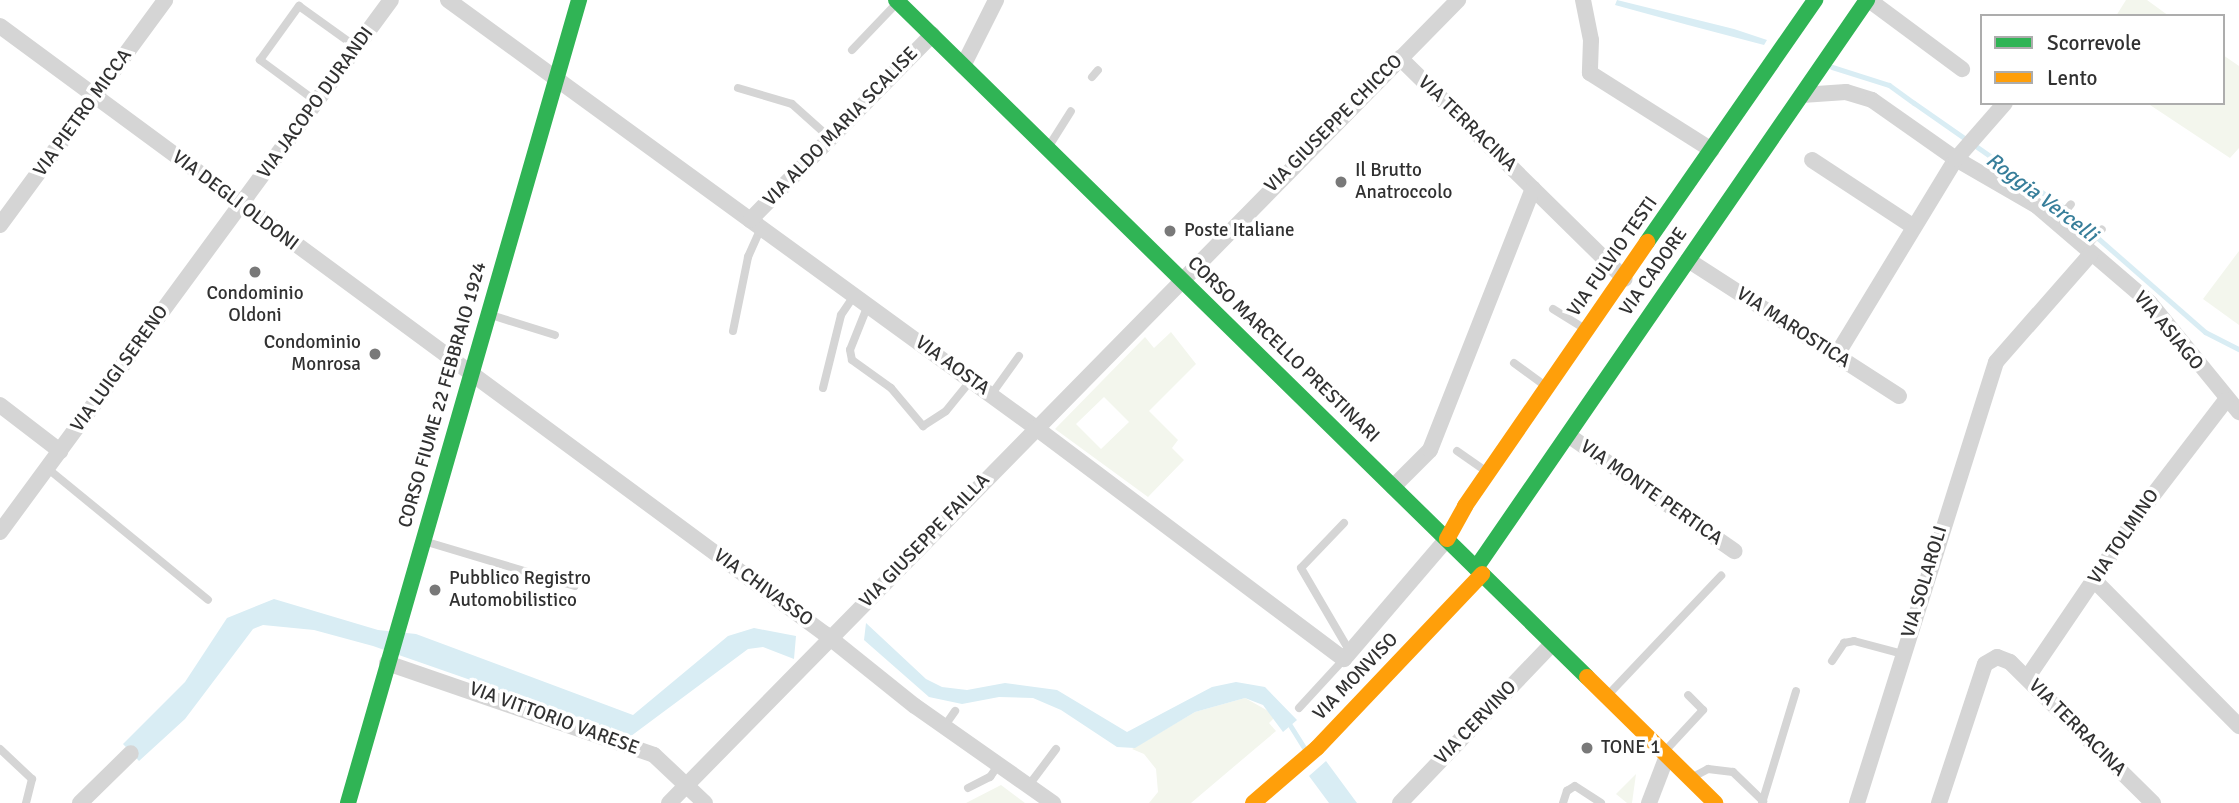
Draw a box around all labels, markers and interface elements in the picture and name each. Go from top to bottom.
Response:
legend [1980,14,2225,105]
street label: VIA JACOPO DURANDI [253,23,379,183]
text: Scorrevole [2047,30,2141,56]
street label: VIA ALDO MARIA SCALISE [759,43,923,211]
street label: VIA PIETRO MICCA [29,45,137,181]
street label: VIA GIUSEPPE CHICCO [1260,50,1408,198]
text: Lento [2047,65,2097,91]
street label: VIA TERRACINA [1413,71,1521,177]
street label: VIA DEGLI OLDONI [167,146,303,256]
water label: Roggia Vercelli [1981,147,2103,247]
place label: Il Brutto Anatroccolo [1355,160,1452,204]
marker: Il Brutto Anatroccolo [1333,174,1349,190]
street label: VIA FULVIO TESTI [1563,193,1663,321]
place label: Poste Italiane [1184,220,1295,242]
marker: Poste Italiane [1162,223,1178,239]
street label: VIA CADORE [1615,224,1693,320]
street label: CORSO MARCELLO PRESTINARI [1182,252,1384,448]
street label: CORSO FIUME 22 FEBBRAIO 1924 [394,259,492,531]
marker: Condominio Oldoni [247,264,263,280]
place label: Condominio Oldoni [206,283,304,327]
street label: VIA MAROSTICA [1732,283,1854,373]
street label: VIA ASIAGO [2128,287,2208,375]
street label: VIA LUIGI SERENO [66,301,174,437]
place label: Condominio Monrosa [264,332,361,376]
street label: VIA AOSTA [911,332,993,400]
marker: Condominio Monrosa [367,346,383,362]
street label: VIA MONTE PERTICA [1576,435,1726,551]
street label: VIA GIUSEPPE FAILLA [855,469,995,613]
street label: VIA TOLMINO [2084,485,2164,589]
street label: VIA SOLAROLI [1897,523,1953,641]
street label: VIA CHIVASSO [709,544,817,632]
place label: Pubblico Registro Automobilistico [449,568,591,612]
marker: Pubblico Registro Automobilistico [427,582,443,598]
street label: VIA MONVISO [1309,629,1403,725]
street label: VIA TERRACINA [2024,675,2130,781]
street label: VIA CERVINO [1430,676,1522,770]
street label: VIA VITTORIO VARESE [466,678,642,760]
place label: TONE 1 [1601,737,1660,759]
marker: TONE 1 [1579,740,1595,756]

